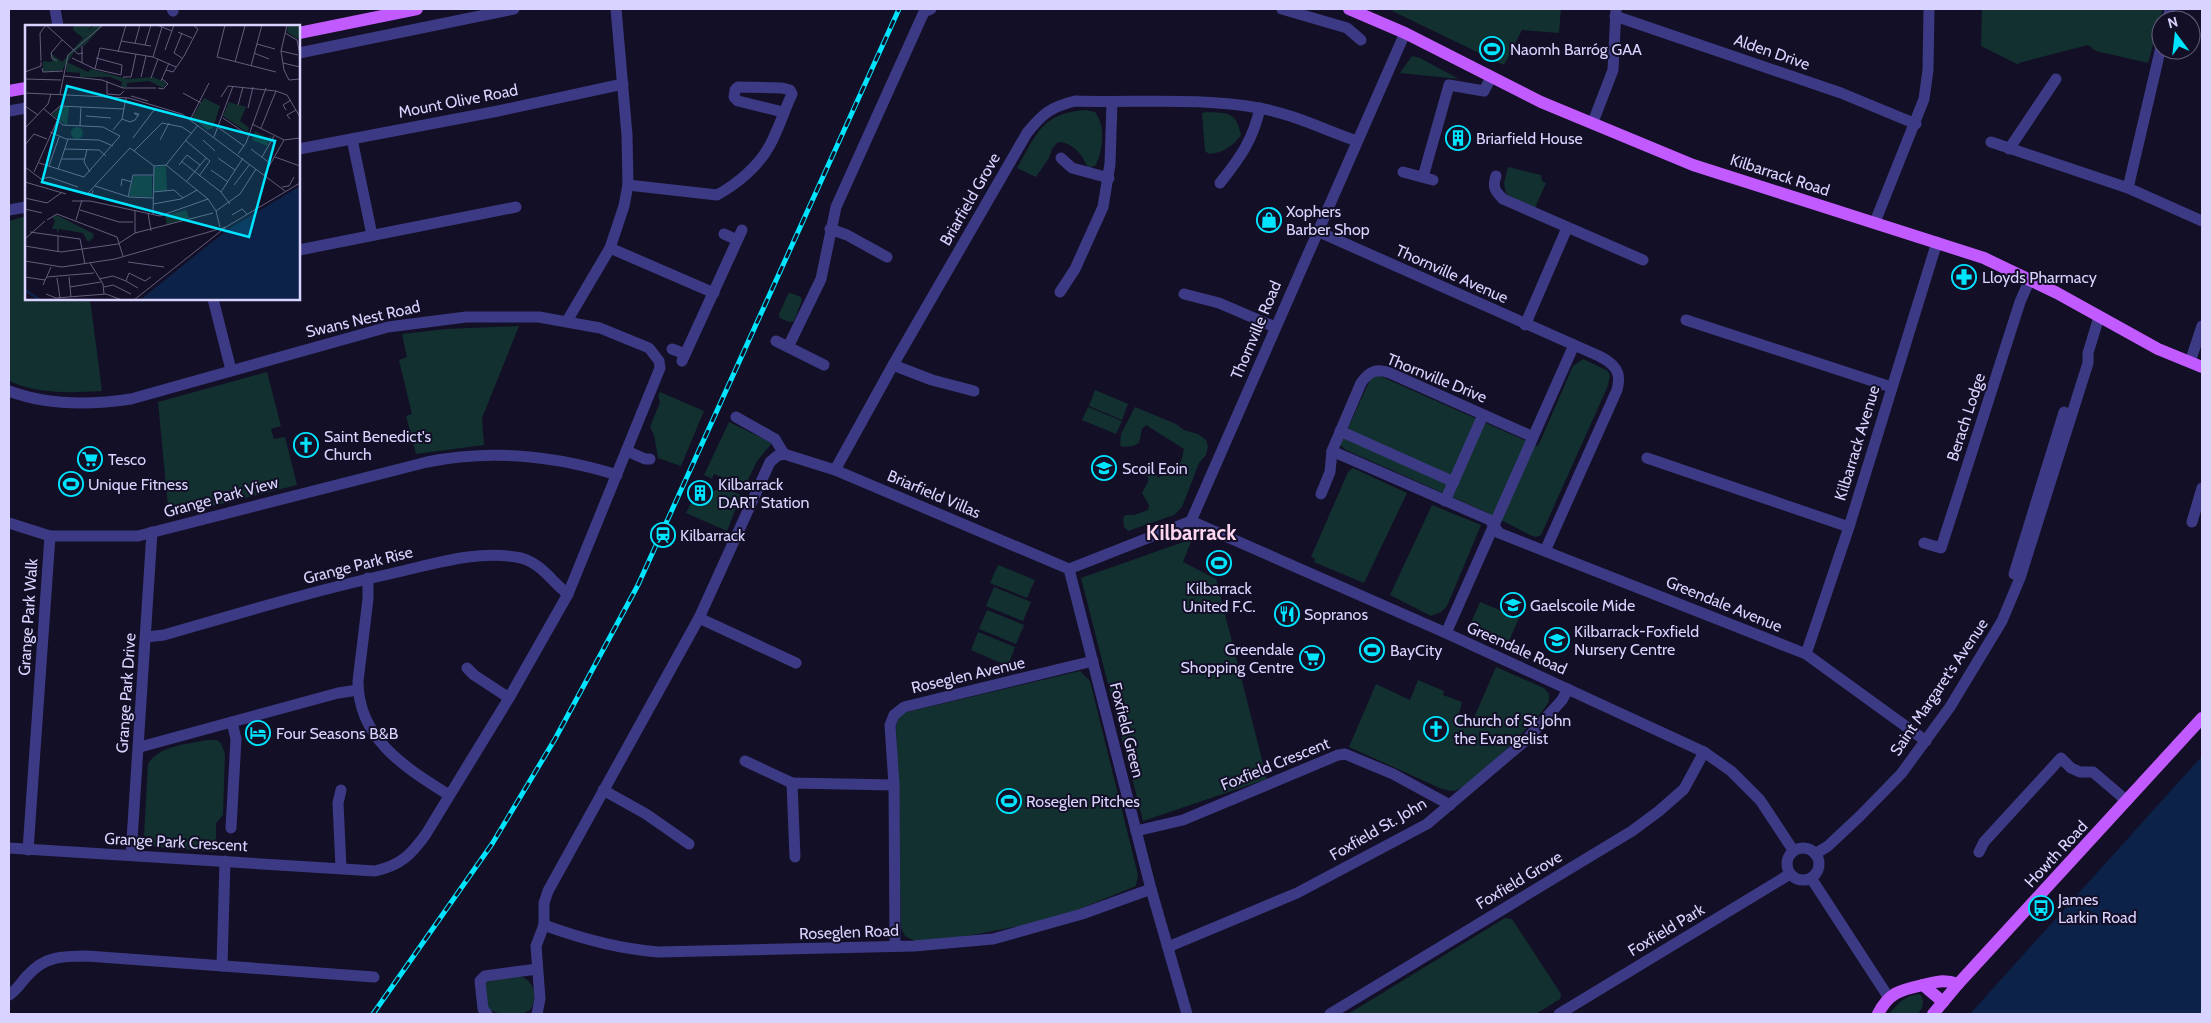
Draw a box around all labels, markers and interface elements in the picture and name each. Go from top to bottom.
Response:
north arrow [2151,10,2201,60]
text: N [2166,12,2180,32]
inset map [25,25,300,300]
street label: Alden Drive [1732,30,1812,74]
sports icon: Naomh Barróg GAA [1479,36,1505,62]
place label: Naomh Barróg GAA [1510,40,1642,59]
street label: Mount Olive Road [397,80,519,122]
building icon: Briarfield House [1445,125,1471,151]
place label: Briarfield House [1476,129,1583,148]
street label: Briarfield Grove [936,149,1004,249]
street label: Kilbarrack Road [1728,150,1832,200]
place label: Xophers Barber Shop [1286,202,1370,239]
shop icon: Xophers Barber Shop [1256,207,1282,233]
street label: Thornville Avenue [1393,241,1511,307]
pharmacy icon: Lloyds Pharmacy [1951,264,1977,290]
place label: Lloyds Pharmacy [1982,268,2097,287]
street label: Thornville Road [1227,278,1285,382]
street label: Swans Nest Road [304,297,422,341]
street label: Thornville Drive [1384,349,1490,407]
street label: Berach Lodge [1943,371,1989,463]
street label: Kilbarrack Avenue [1830,383,1884,503]
place label: Saint Benedict's Church [324,427,432,464]
church icon: Saint Benedict's Church [293,432,319,458]
supermarket icon: Tesco [77,446,103,472]
place label: Tesco [108,450,146,469]
school or university icon: Scoil Eoin [1091,455,1117,481]
place label: Scoil Eoin [1122,459,1188,478]
street label: Briarfield Villas [885,466,984,522]
sports icon: Unique Fitness [58,471,84,497]
street label: Grange Park View [162,472,281,521]
place label: Unique Fitness [88,475,189,494]
place label: Kilbarrack DART Station [718,475,809,512]
building icon: Kilbarrack DART Station [687,480,713,506]
district label: Kilbarrack [1146,520,1237,545]
station icon: Kilbarrack [650,522,676,548]
place label: Kilbarrack [680,526,746,545]
street label: Grange Park Rise [301,542,415,588]
sports icon: Kilbarrack United F.C. [1206,550,1232,576]
street label: Grange Park Walk [14,557,42,676]
street label: Greendale Avenue [1663,572,1785,636]
place label: Kilbarrack United F.C. [1182,579,1256,616]
school or university icon: Gaelscoile Mide [1500,592,1526,618]
place label: Gaelscoile Mide [1530,596,1635,615]
restaurant icon: Sopranos [1274,601,1300,627]
place label: Sopranos [1304,605,1368,624]
street label: Saint Margaret's Avenue [1886,615,1992,759]
street label: Greendale Road [1464,617,1570,679]
place label: Kilbarrack-Foxfield Nursery Centre [1574,622,1699,659]
school or university icon: Kilbarrack-Foxfield Nursery Centre [1544,627,1570,653]
street label: Grange Park Drive [112,632,140,754]
sports icon: BayCity [1359,637,1385,663]
place label: Greendale Shopping Centre [1180,640,1294,677]
place label: BayCity [1390,641,1442,660]
supermarket icon: Greendale Shopping Centre [1299,645,1325,671]
street label: Roseglen Avenue [909,653,1027,697]
street label: Foxfield Green [1106,680,1148,780]
place label: Church of St John the Evangelist [1454,711,1571,748]
church icon: Church of St John the Evangelist [1423,716,1449,742]
hotel icon: Four Seasons B&B [245,720,271,746]
place label: Four Seasons B&B [276,724,399,743]
street label: Foxfield Crescent [1218,733,1333,794]
sports icon: Roseglen Pitches [996,788,1022,814]
place label: Roseglen Pitches [1026,792,1140,811]
street label: Foxfield St. John [1326,794,1430,864]
street label: Howth Road [2020,817,2092,891]
street label: Grange Park Crescent [104,829,249,855]
street label: Foxfield Grove [1473,847,1565,913]
place label: James Larkin Road [2057,890,2137,927]
bus stop icon: James Larkin Road [2028,895,2054,921]
street label: Foxfield Park [1624,899,1708,960]
street label: Roseglen Road [799,921,899,943]

